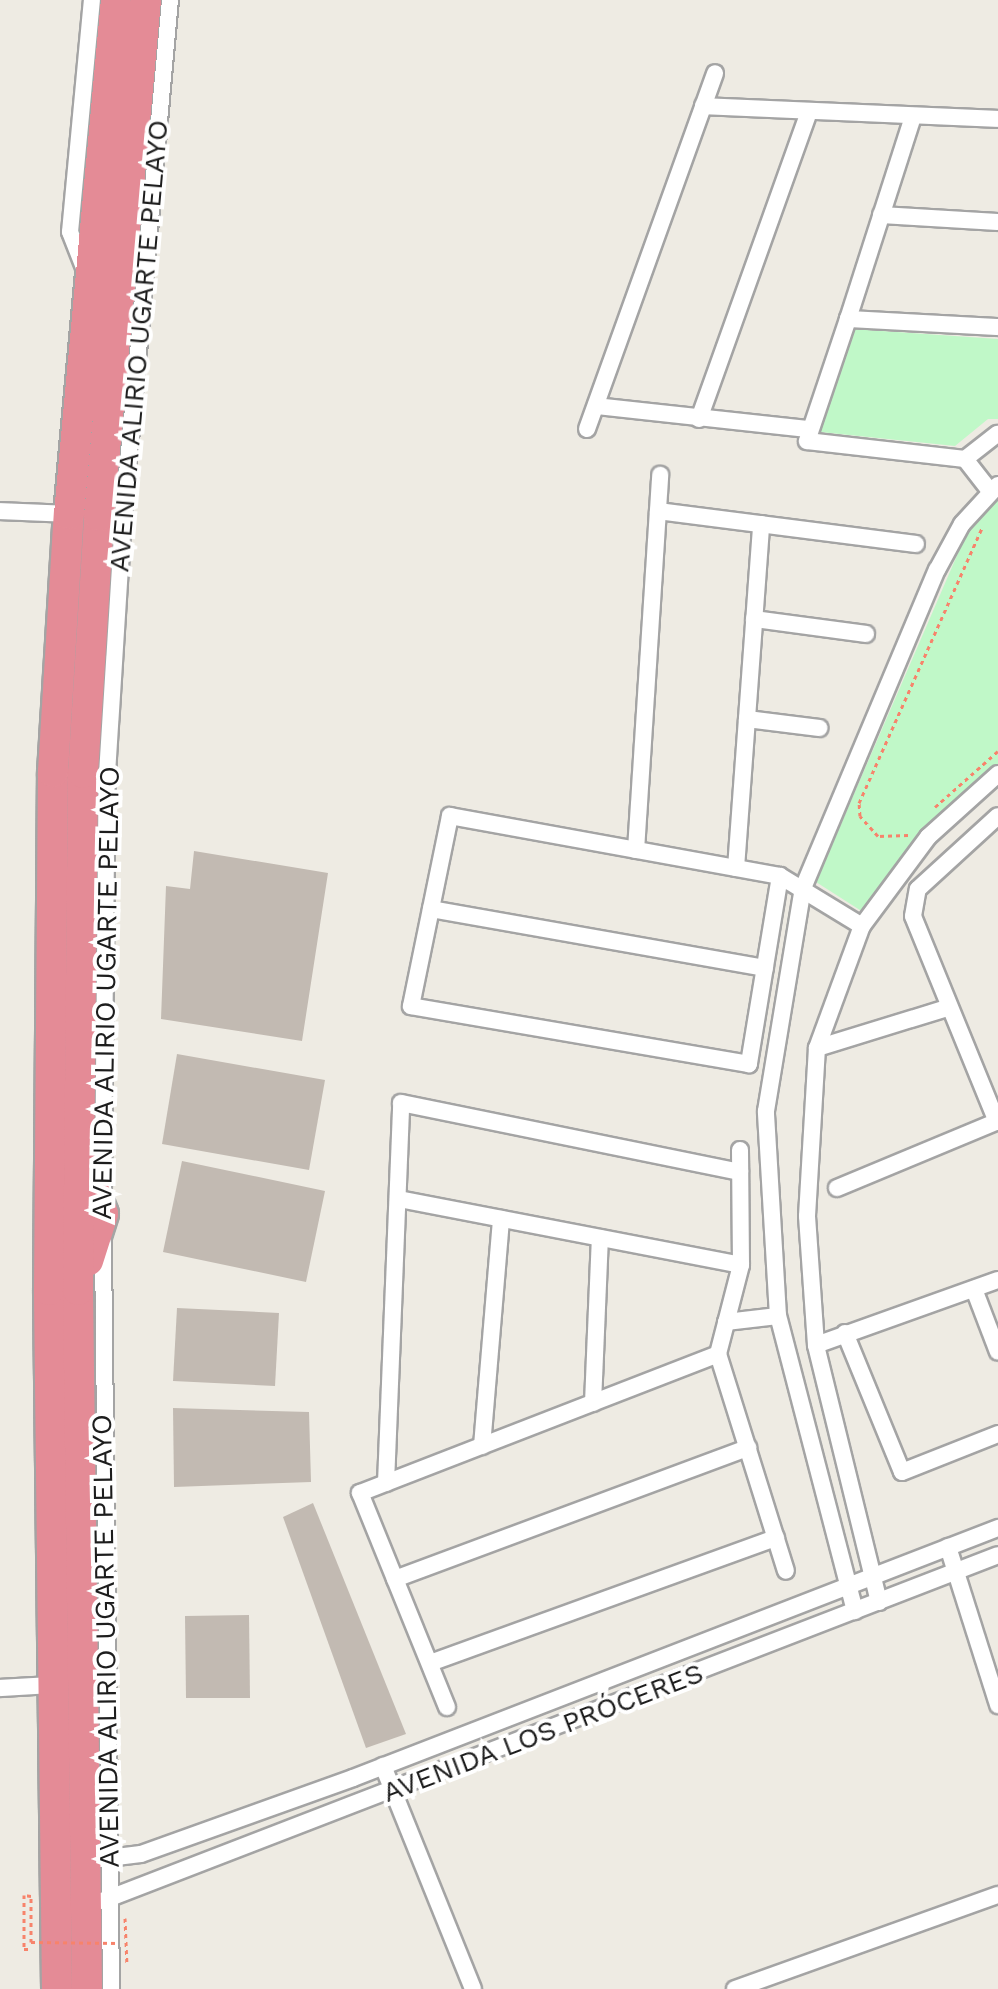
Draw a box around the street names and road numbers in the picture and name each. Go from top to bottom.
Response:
street label: AVENIDA ALIRIO UGARTE PELAYO [102,117,176,575]
street label: AVENIDA ALIRIO UGARTE PELAYO [85,765,127,1221]
street label: AVENIDA ALIRIO UGARTE PELAYO [85,1413,127,1869]
street label: AVENIDA LOS PRÓCERES [377,1656,709,1810]

